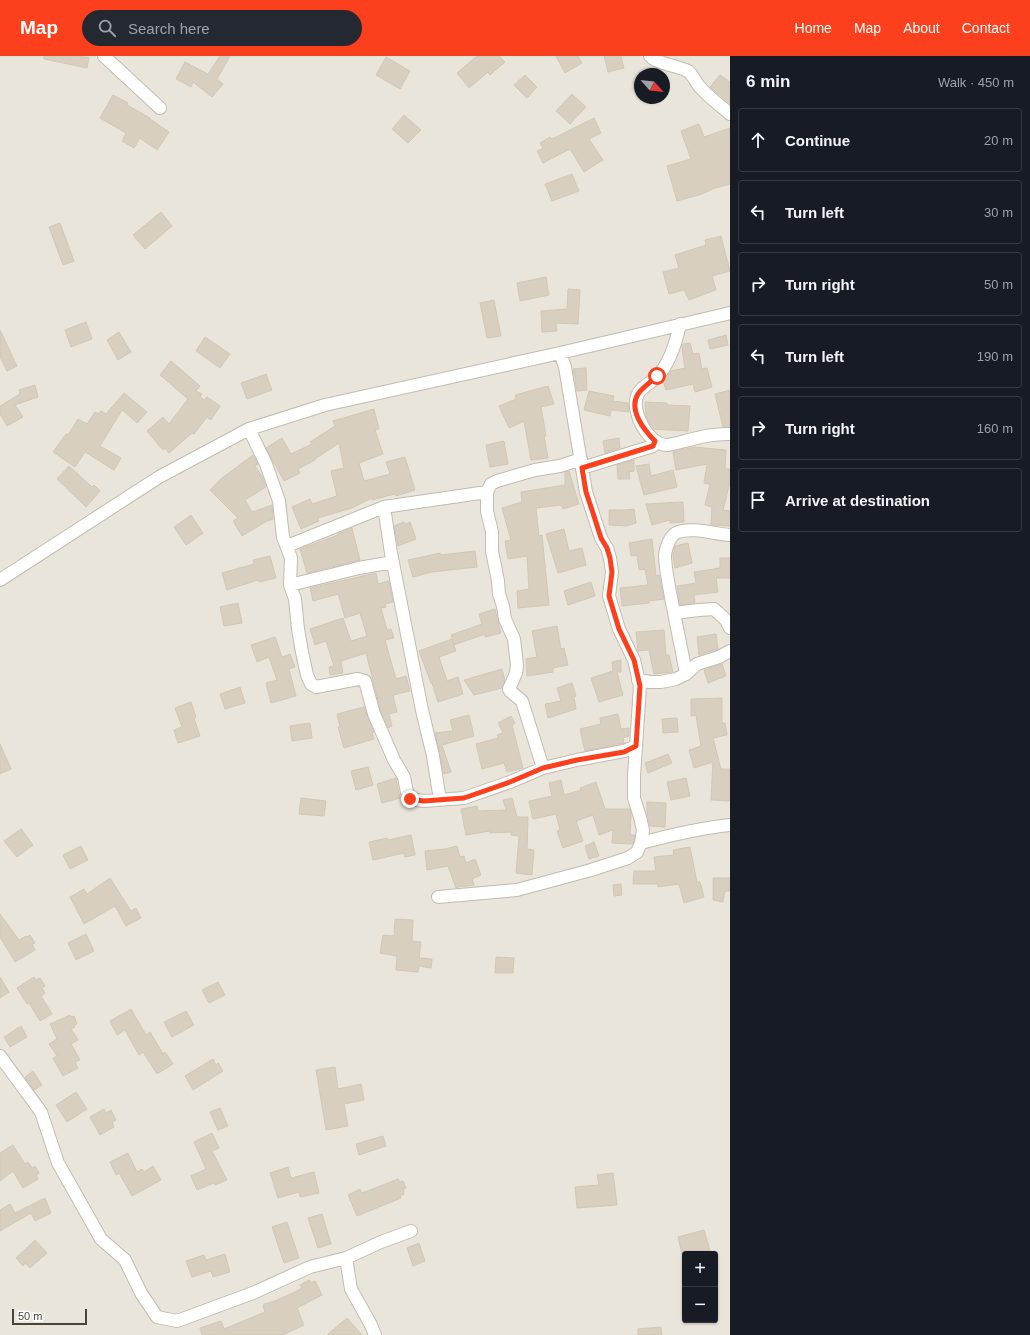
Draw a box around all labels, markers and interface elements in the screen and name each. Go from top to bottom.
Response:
search box [82,10,362,46]
text: Map [20,17,58,38]
icon: search [96,17,118,39]
text: Search here [128,20,210,37]
text: Home [795,20,832,36]
text: Map [854,20,881,36]
text: About [903,20,940,36]
text: Contact [962,20,1010,36]
north arrow [634,68,670,104]
text: 6 min [746,72,790,91]
text: Walk · 450 m [938,75,1014,90]
icon: ahead [747,129,769,151]
text: Continue [785,132,850,149]
text: 20 m [984,133,1013,148]
icon: left [747,201,769,223]
text: Turn left [785,204,844,221]
text: 30 m [984,205,1013,220]
icon: right [747,273,769,295]
text: Turn right [785,276,855,293]
text: 50 m [984,277,1013,292]
icon: left [747,345,769,367]
text: Turn left [785,348,844,365]
text: 190 m [977,349,1013,364]
route start [648,367,666,385]
icon: right [747,417,769,439]
text: Turn right [785,420,855,437]
text: 160 m [977,421,1013,436]
icon: arrive [747,489,769,511]
text: Arrive at destination [785,492,930,509]
route end [401,790,419,808]
map controls [682,1251,718,1323]
button: + [682,1251,718,1287]
button: − [682,1287,718,1323]
scale bar [12,1307,87,1326]
text: 50 m [18,1310,42,1322]

